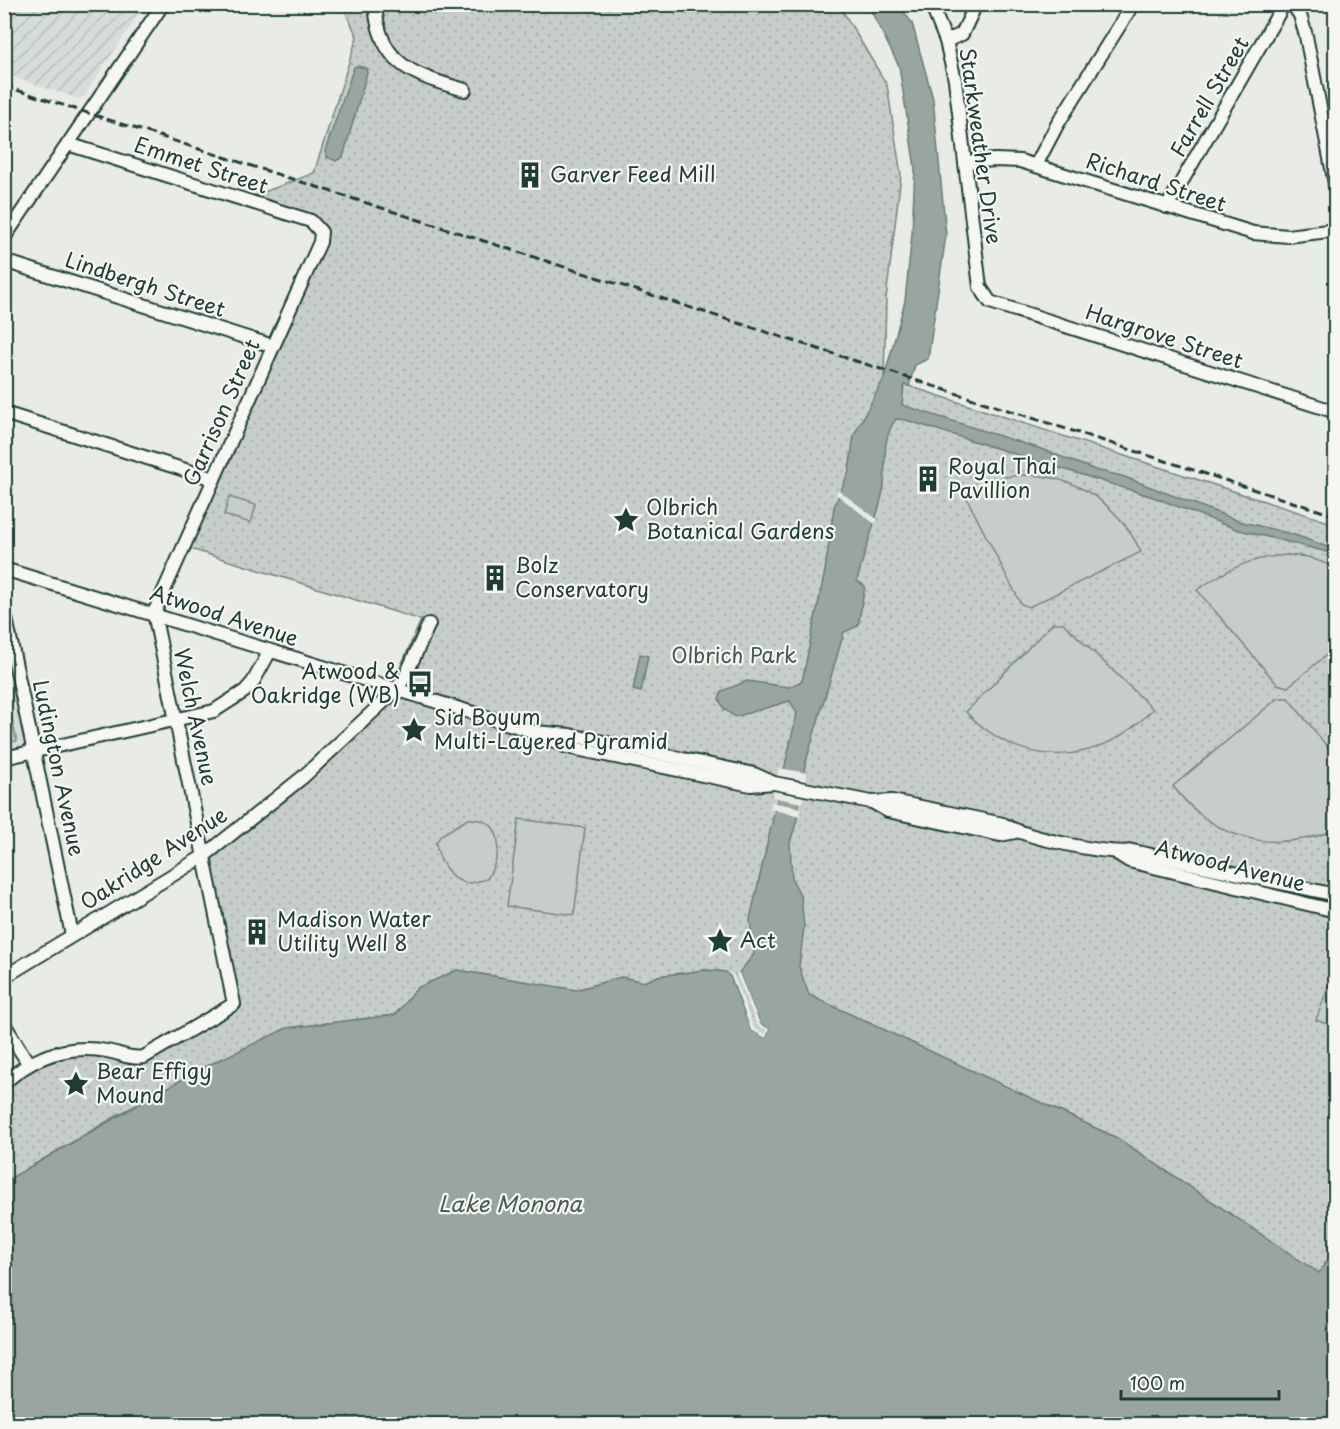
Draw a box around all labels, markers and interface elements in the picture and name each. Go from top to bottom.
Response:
street label: Farrell Street [1161,30,1256,162]
street label: Starkweather Drive [952,45,1012,246]
street label: Emmet Street [130,127,273,201]
street label: Richard Street [1082,143,1231,219]
place label: Garver Feed Mill [550,157,716,189]
building icon: Garver Feed Mill [515,160,545,190]
street label: Lindbergh Street [61,242,230,324]
street label: Hargrove Street [1082,295,1248,376]
street label: Garrison Street [173,333,267,491]
place label: Royal Thai Pavillion [948,449,1057,505]
building icon: Royal Thai Pavillion [913,464,943,494]
place label: Olbrich Botanical Gardens [646,490,834,546]
place icon: Olbrich Botanical Gardens [611,505,641,535]
place label: Bolz Conservatory [515,548,649,604]
building icon: Bolz Conservatory [480,563,510,593]
street label: Atwood Avenue [146,575,303,653]
park label: Olbrich Park [671,638,797,670]
street label: Welch Avenue [167,645,227,788]
place label: Atwood & Oakridge (WB) [251,654,400,710]
bus stop icon: Atwood & Oakridge (WB) [405,669,435,699]
street label: Ludington Avenue [26,676,94,859]
place label: Sid Boyum Multi-Layered Pyramid [434,700,668,756]
place icon: Sid Boyum Multi-Layered Pyramid [399,715,429,745]
street label: Oakridge Avenue [73,798,233,917]
street label: Atwood Avenue [1152,830,1309,898]
place label: Madison Water Utility Well 8 [277,902,431,958]
building icon: Madison Water Utility Well 8 [242,917,272,947]
place label: Act [740,923,776,955]
place icon: Act [705,926,735,956]
place label: Bear Effigy Mound [96,1054,212,1110]
place icon: Bear Effigy Mound [61,1069,91,1099]
water label: Lake Monona [438,1186,583,1219]
scale bar [1121,1363,1278,1401]
text: 100 m [1130,1369,1185,1396]

